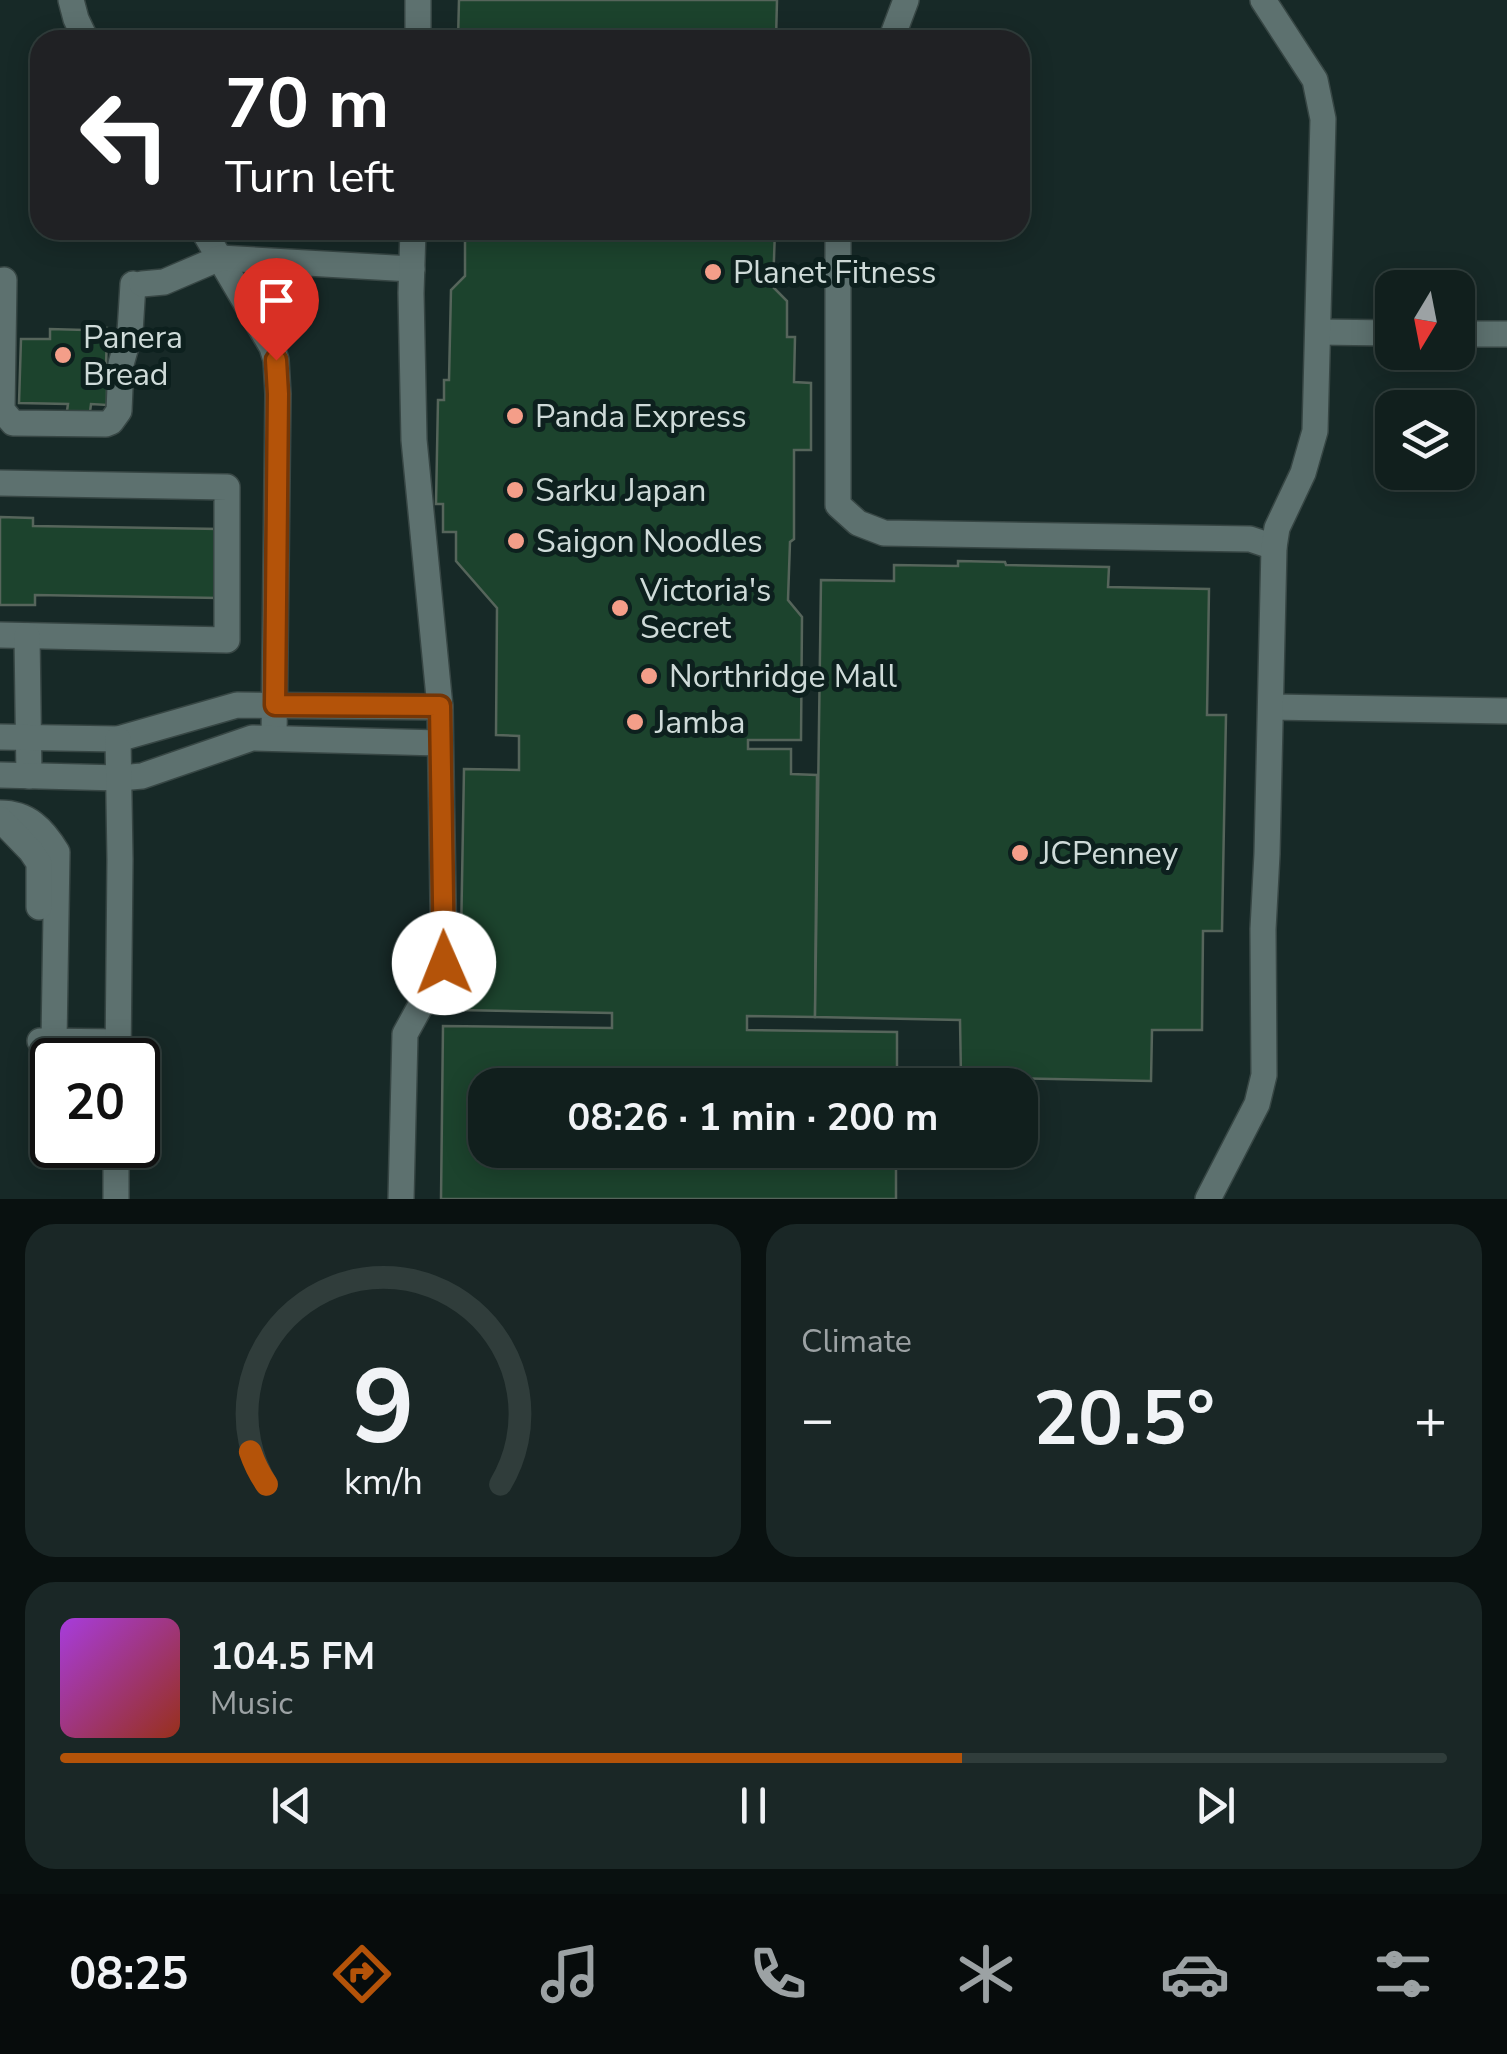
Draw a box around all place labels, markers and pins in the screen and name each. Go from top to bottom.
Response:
place label: Planet Fitness [733,251,936,294]
pin [234,258,319,361]
marker: Planet Fitness [702,261,724,283]
place label: Panera Bread [83,316,183,396]
marker: Panera Bread [52,344,74,366]
place label: Panda Express [535,395,747,438]
marker: Panda Express [504,405,526,427]
place label: Sarku Japan [535,469,706,512]
marker: Sarku Japan [504,479,526,501]
place label: Saigon Noodles [536,520,763,563]
marker: Saigon Noodles [505,530,527,552]
place label: Victoria's Secret [639,569,771,649]
marker: Victoria's Secret [609,597,631,619]
place label: Northridge Mall [669,655,897,698]
marker: Northridge Mall [638,665,660,687]
place label: Jamba [654,701,745,744]
marker: Jamba [624,711,646,733]
place label: JCPenney [1039,832,1179,875]
marker: JCPenney [1009,842,1031,864]

